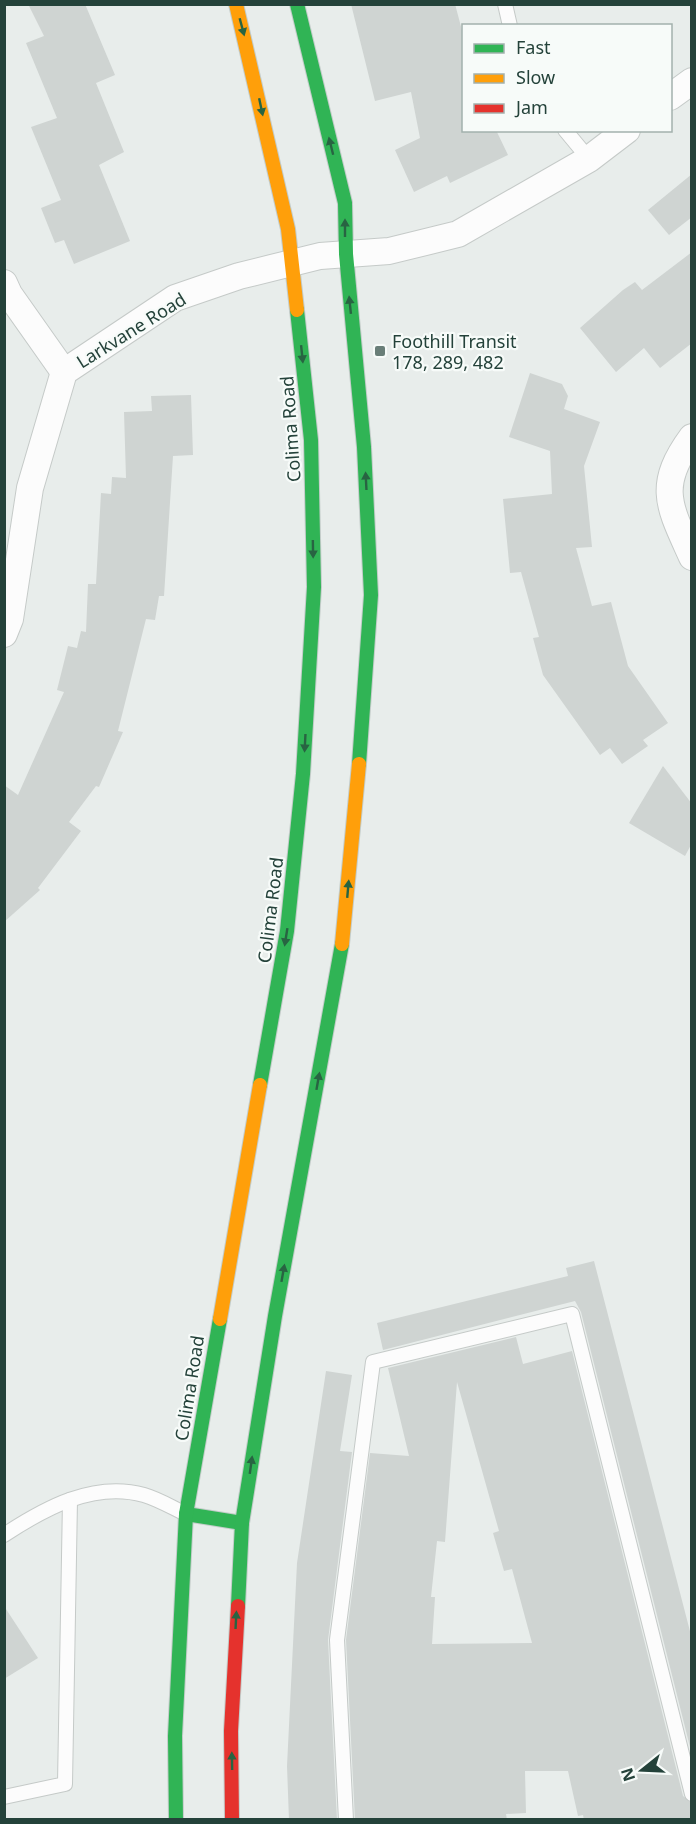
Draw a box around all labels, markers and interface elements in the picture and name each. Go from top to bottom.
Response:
one-way arrow [238,18,247,36]
legend [462,24,672,132]
text: Fast [516,35,551,59]
text: Slow [516,65,555,89]
text: Jam [514,95,548,119]
one-way arrow [256,98,266,116]
one-way arrow [326,137,336,155]
one-way arrow [340,219,350,238]
street label: Larkvane Road [72,287,190,373]
one-way arrow [345,296,355,315]
place label: Foothill Transit 178, 289, 482 [392,329,517,374]
marker: Foothill Transit 178, 289, 482 [373,344,387,358]
one-way arrow [297,345,307,364]
street label: Colima Road [274,375,306,483]
one-way arrow [361,471,370,490]
one-way arrow [308,539,318,558]
one-way arrow [300,734,310,753]
street label: Colima Road [252,856,288,964]
one-way arrow [343,879,353,898]
one-way arrow [281,928,290,947]
one-way arrow [314,1071,323,1090]
one-way arrow [279,1263,288,1282]
street label: Colima Road [169,1334,209,1442]
one-way arrow [247,1456,256,1475]
one-way arrow [231,1611,240,1630]
north arrow [612,1740,672,1800]
one-way arrow [227,1752,237,1771]
text: N [615,1765,640,1784]

